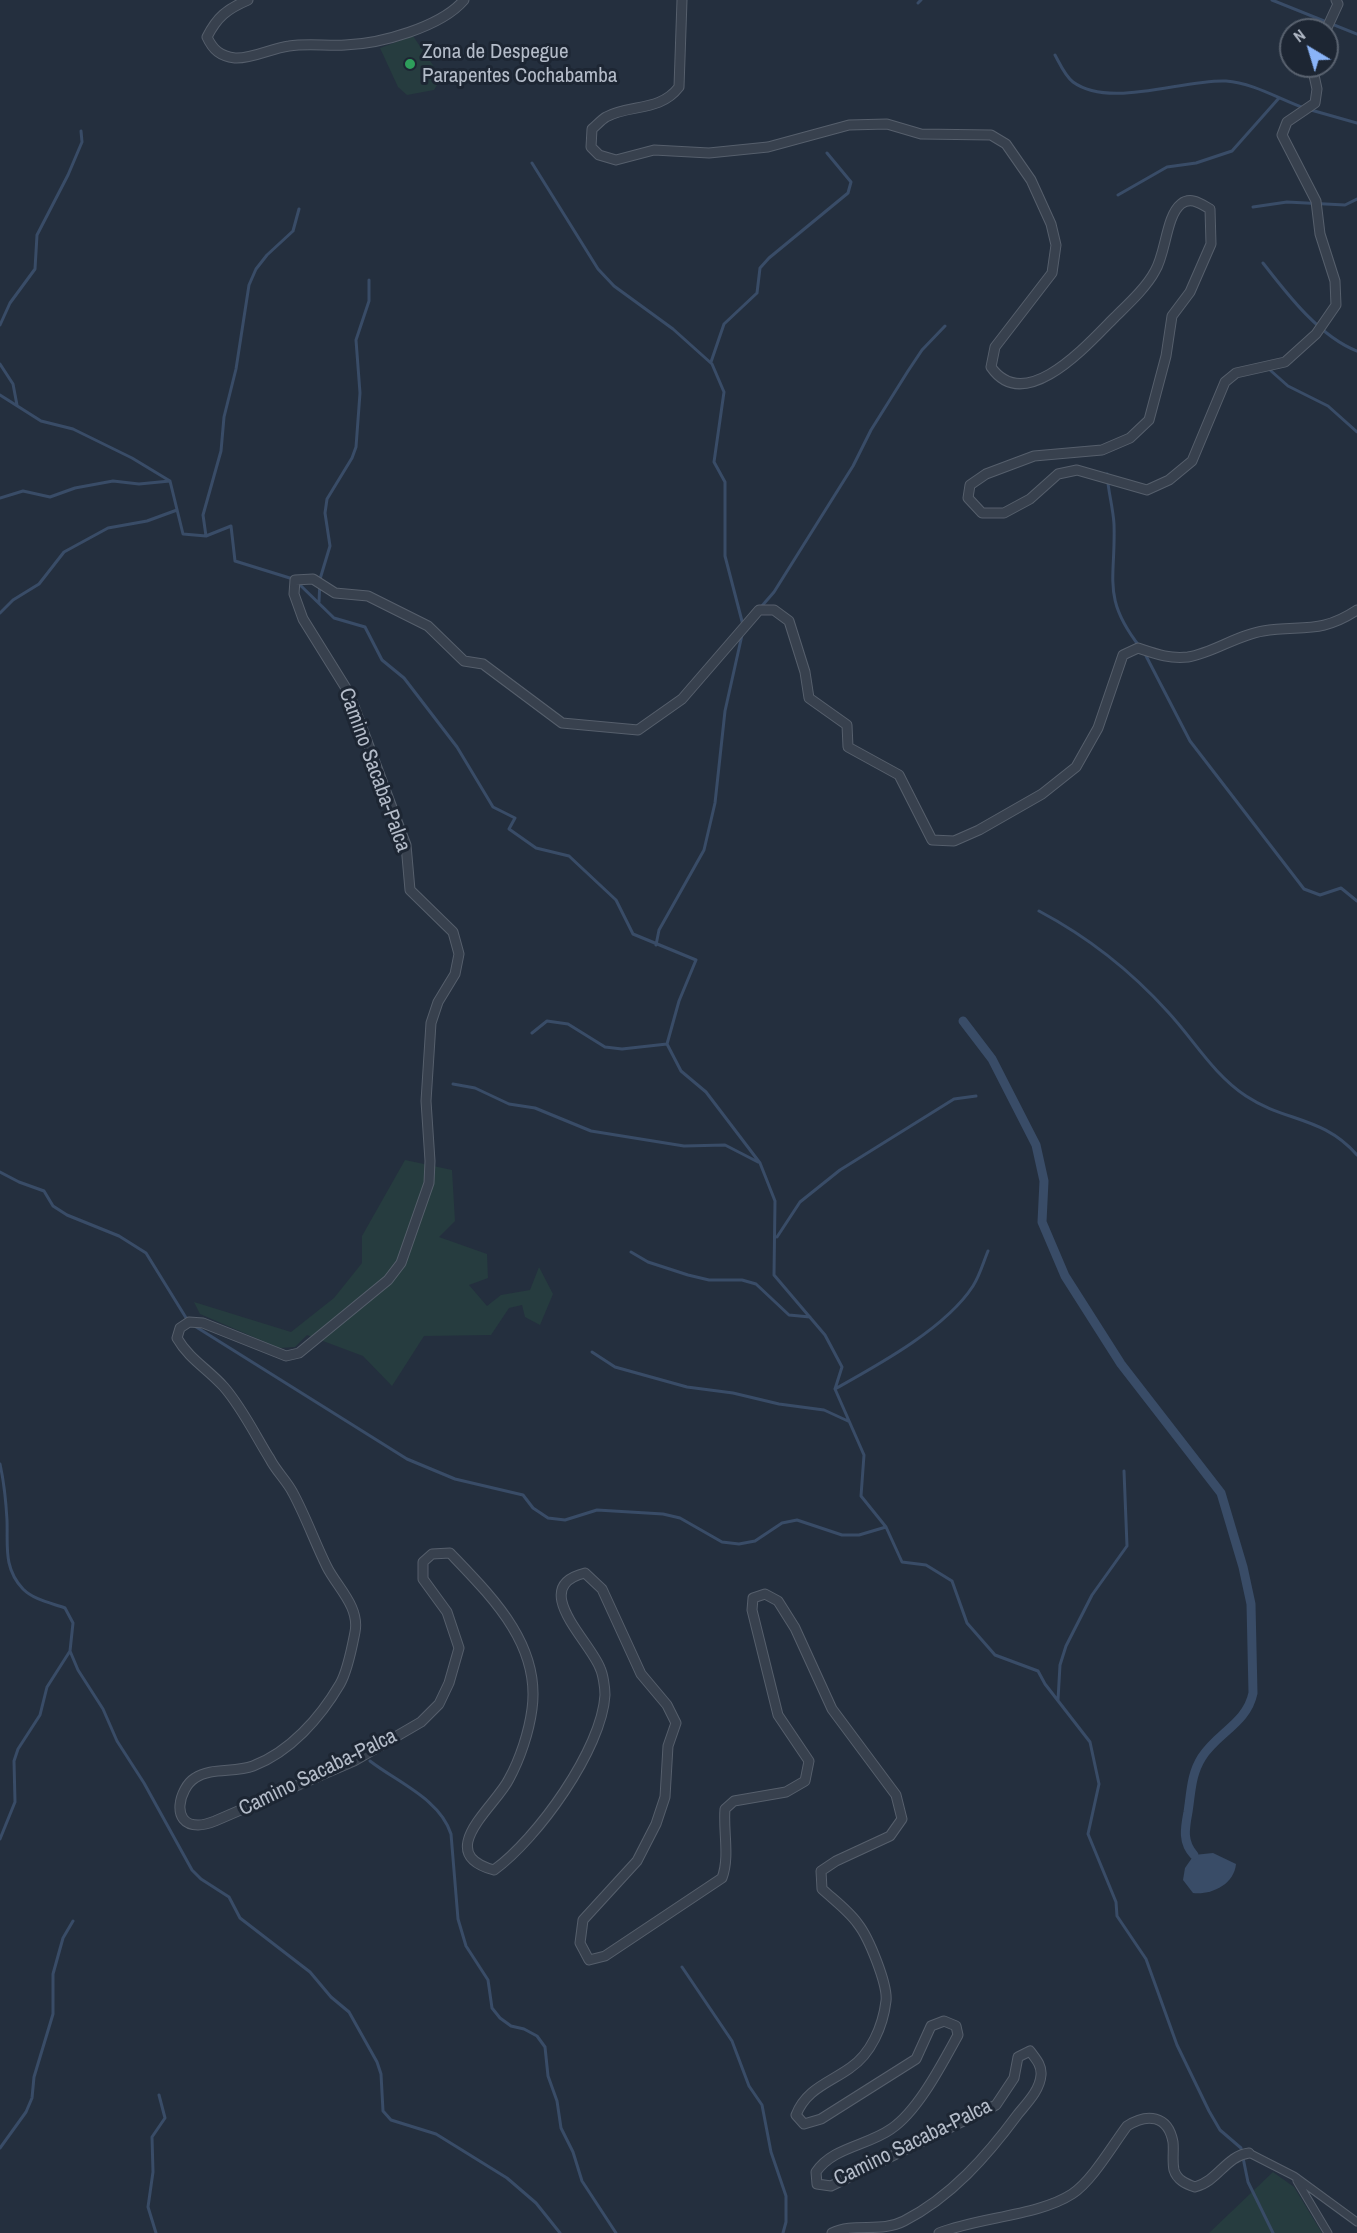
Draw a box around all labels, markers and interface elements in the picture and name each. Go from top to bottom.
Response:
north arrow [1279,18,1339,78]
text: N [1289,24,1310,47]
place label: Zona de Despegue Parapentes Cochabamba [422,39,617,89]
marker: Zona de Despegue Parapentes Cochabamba [403,57,417,71]
street label: Camino Sacaba-Palca [333,685,415,855]
street label: Camino Sacaba-Palca [235,1724,401,1822]
street label: Camino Sacaba-Palca [830,2094,996,2192]

